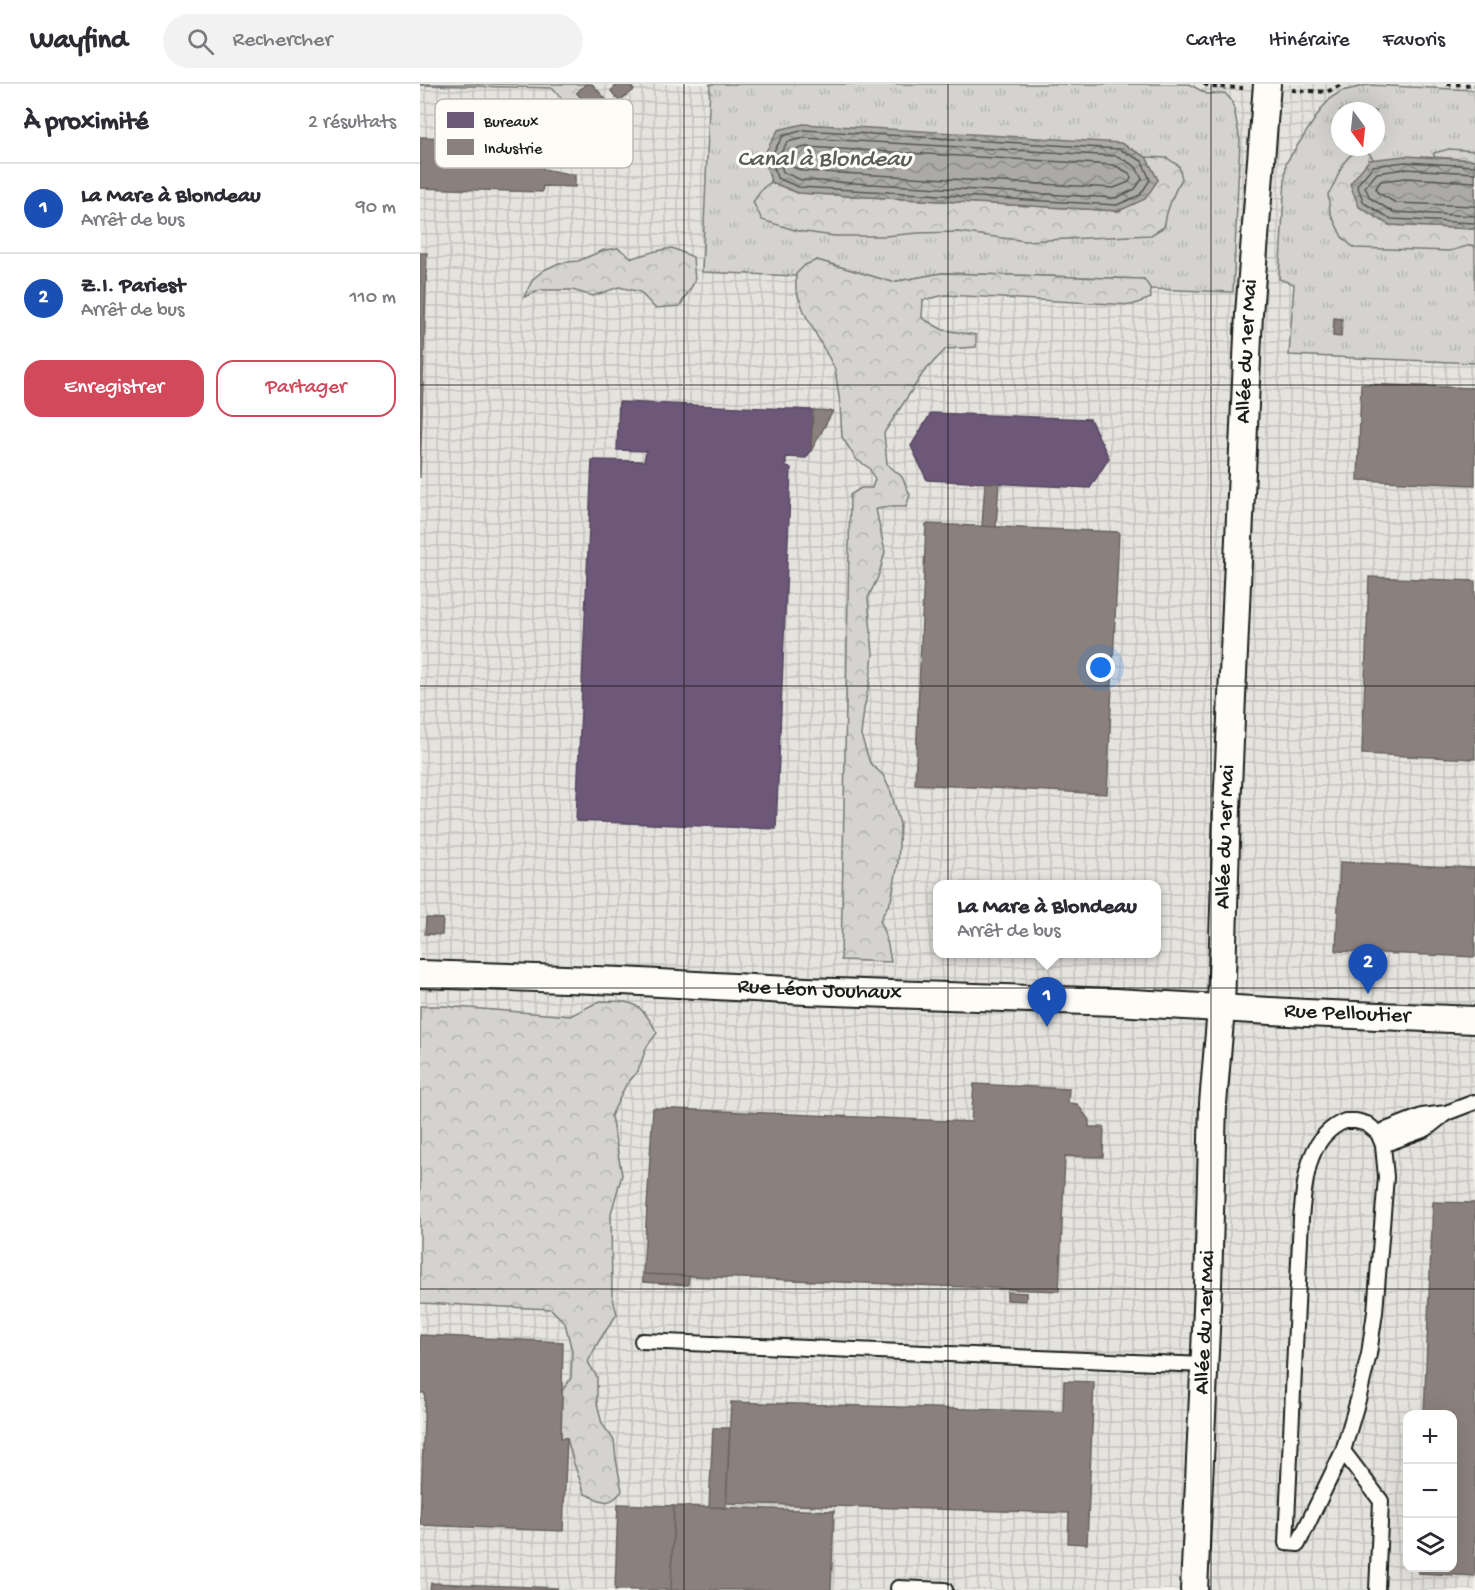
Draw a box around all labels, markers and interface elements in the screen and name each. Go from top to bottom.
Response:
search box [163,14,583,68]
text: Wayfind [30,25,127,58]
icon: search [184,25,217,58]
text: Rechercher [232,28,332,54]
text: Carte [1186,29,1236,54]
text: Itinéraire [1269,29,1350,54]
text: Favoris [1383,29,1445,54]
legend [435,99,633,168]
north arrow [1331,102,1385,156]
text: À proximité [24,108,148,139]
text: 2 résultats [308,112,396,135]
text: Bureaux [483,114,539,133]
text: Industrie [484,141,543,160]
water label: Canal à Blondeau [737,146,912,175]
text: La Mare à Blondeau [81,184,260,210]
text: 1 [39,197,48,220]
text: 90 m [356,197,396,220]
text: Arrêt de bus [81,210,184,233]
text: Z.I. Pariest [81,274,185,300]
street label: Allée du 1er Mai [1231,278,1265,424]
text: 2 [39,287,48,310]
text: 110 m [350,287,396,310]
text: Arrêt de bus [81,300,184,323]
button: Enregistrer [24,360,204,417]
button: Partager [216,360,396,417]
your location [1086,653,1115,682]
street label: Allée du 1er Mai [1211,764,1242,909]
popup [933,880,1161,958]
text: La Mare à Blondeau [957,895,1137,921]
text: Arrêt de bus [957,921,1061,944]
pin: 2 [1348,944,1388,994]
street label: Rue Léon Jouhaux [737,974,903,1007]
pin: 1 [1028,978,1066,1027]
street label: Rue Pelloutier [1283,999,1413,1030]
street label: Allée du 1er Mai [1190,1250,1222,1395]
map controls [1403,1410,1457,1572]
button: + [1403,1410,1457,1464]
button: − [1403,1464,1457,1518]
button: layers [1403,1518,1457,1572]

